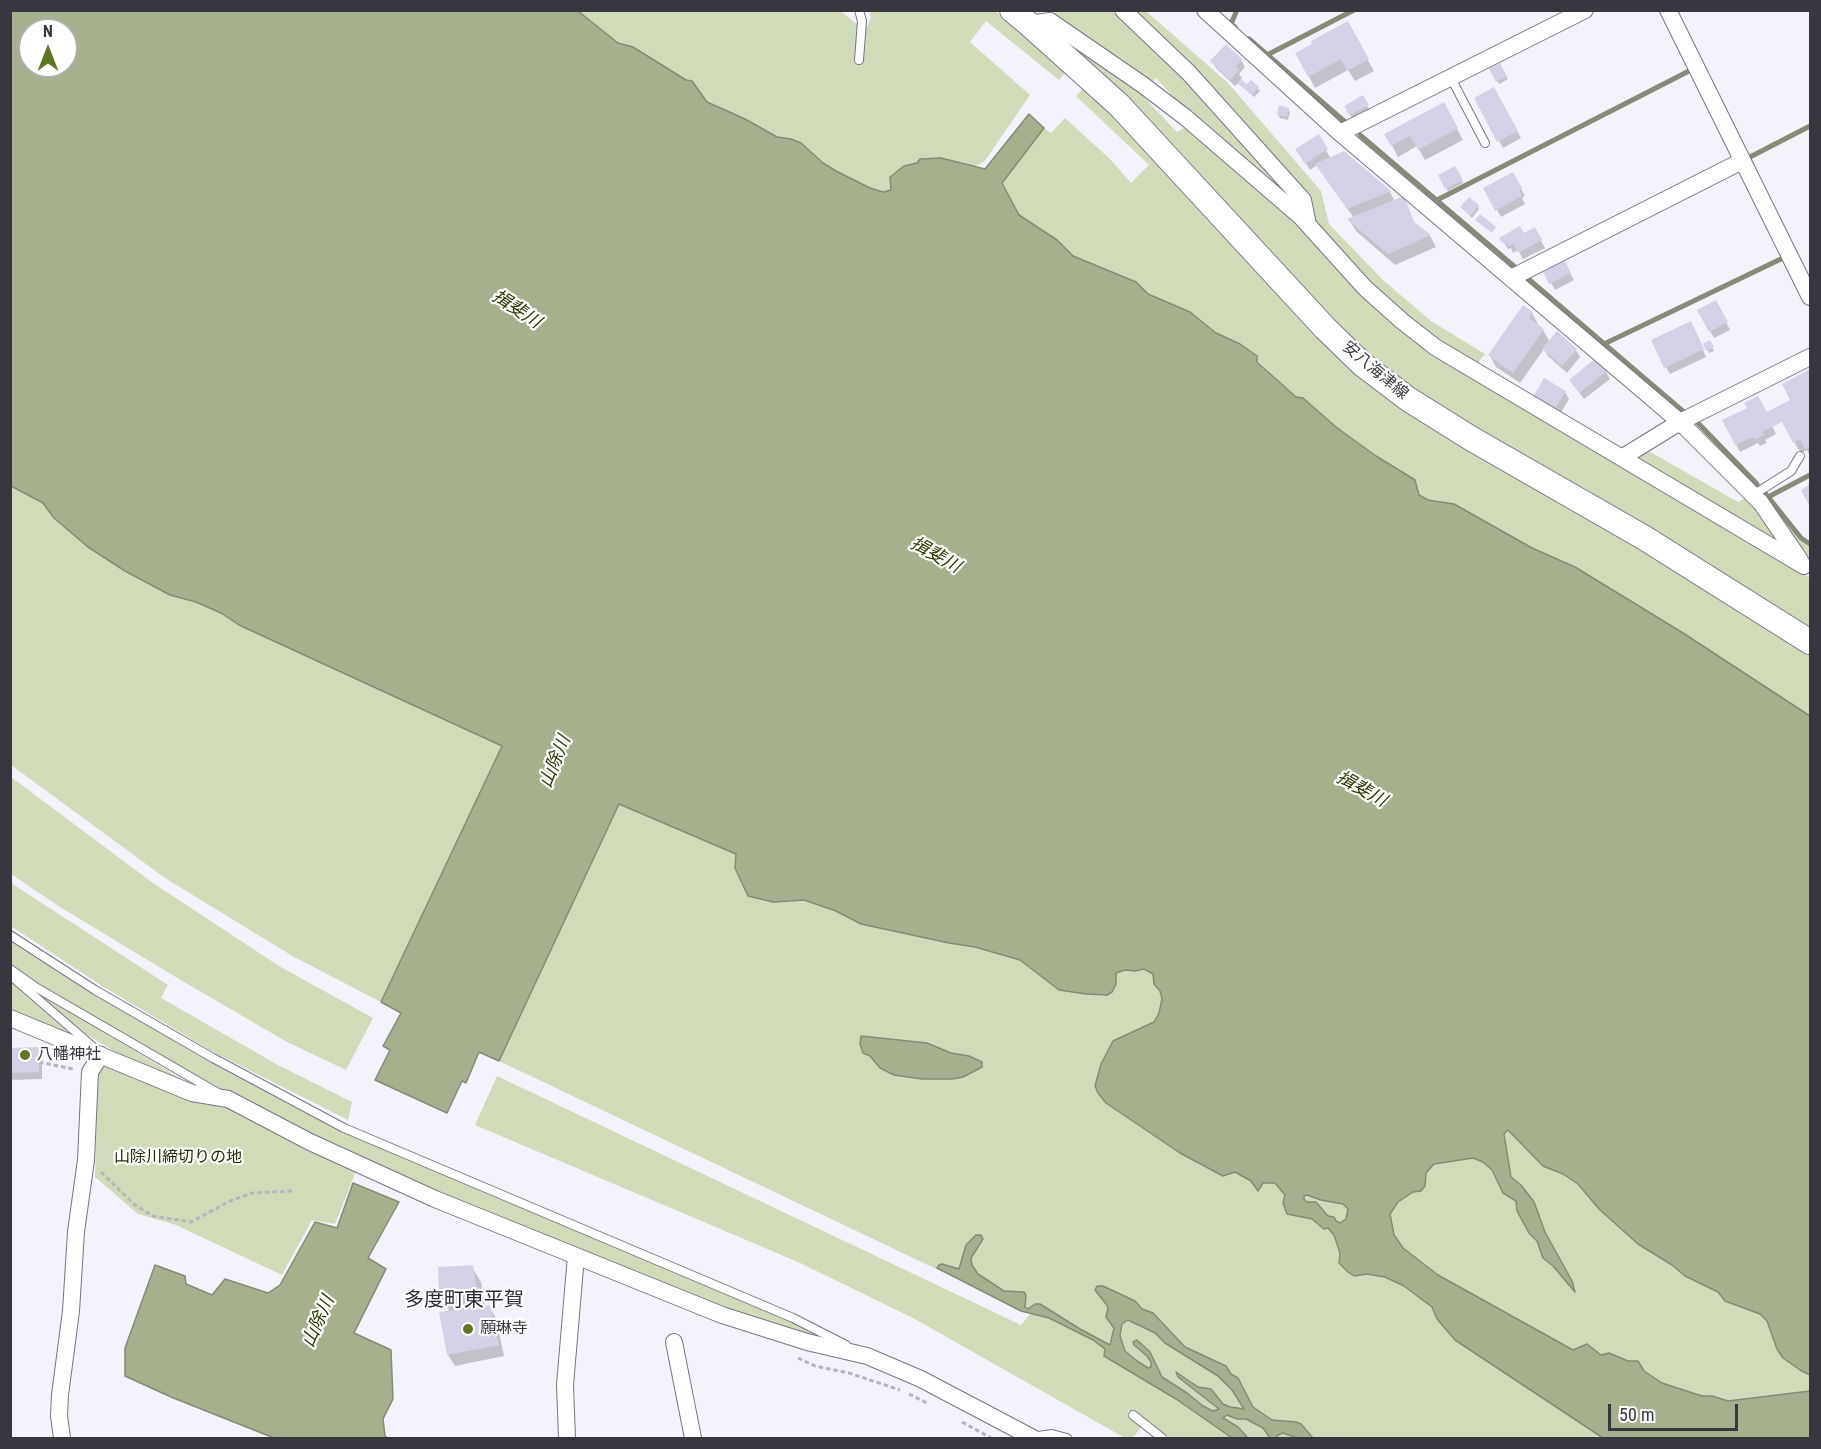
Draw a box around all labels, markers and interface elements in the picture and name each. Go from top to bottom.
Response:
north arrow [18,18,78,78]
text: N [43,22,53,41]
water label: 揖斐川 [487,286,545,334]
street label: 安八海津線 [1338,338,1412,404]
water label: 揖斐川 [906,533,964,579]
water label: 山除川 [536,733,576,791]
water label: 揖斐川 [1332,767,1390,813]
place label: 八幡神社 [37,1045,101,1065]
marker: 八幡神社 [18,1048,32,1062]
park label: 山除川締切りの地 [114,1148,242,1168]
district label: 多度町東平賀 [404,1289,524,1313]
water label: 山除川 [298,1293,340,1351]
place label: 願琳寺 [480,1319,528,1339]
marker: 願琳寺 [461,1322,475,1336]
scale bar [1611,1392,1742,1430]
text: 50 m [1619,1404,1654,1425]

